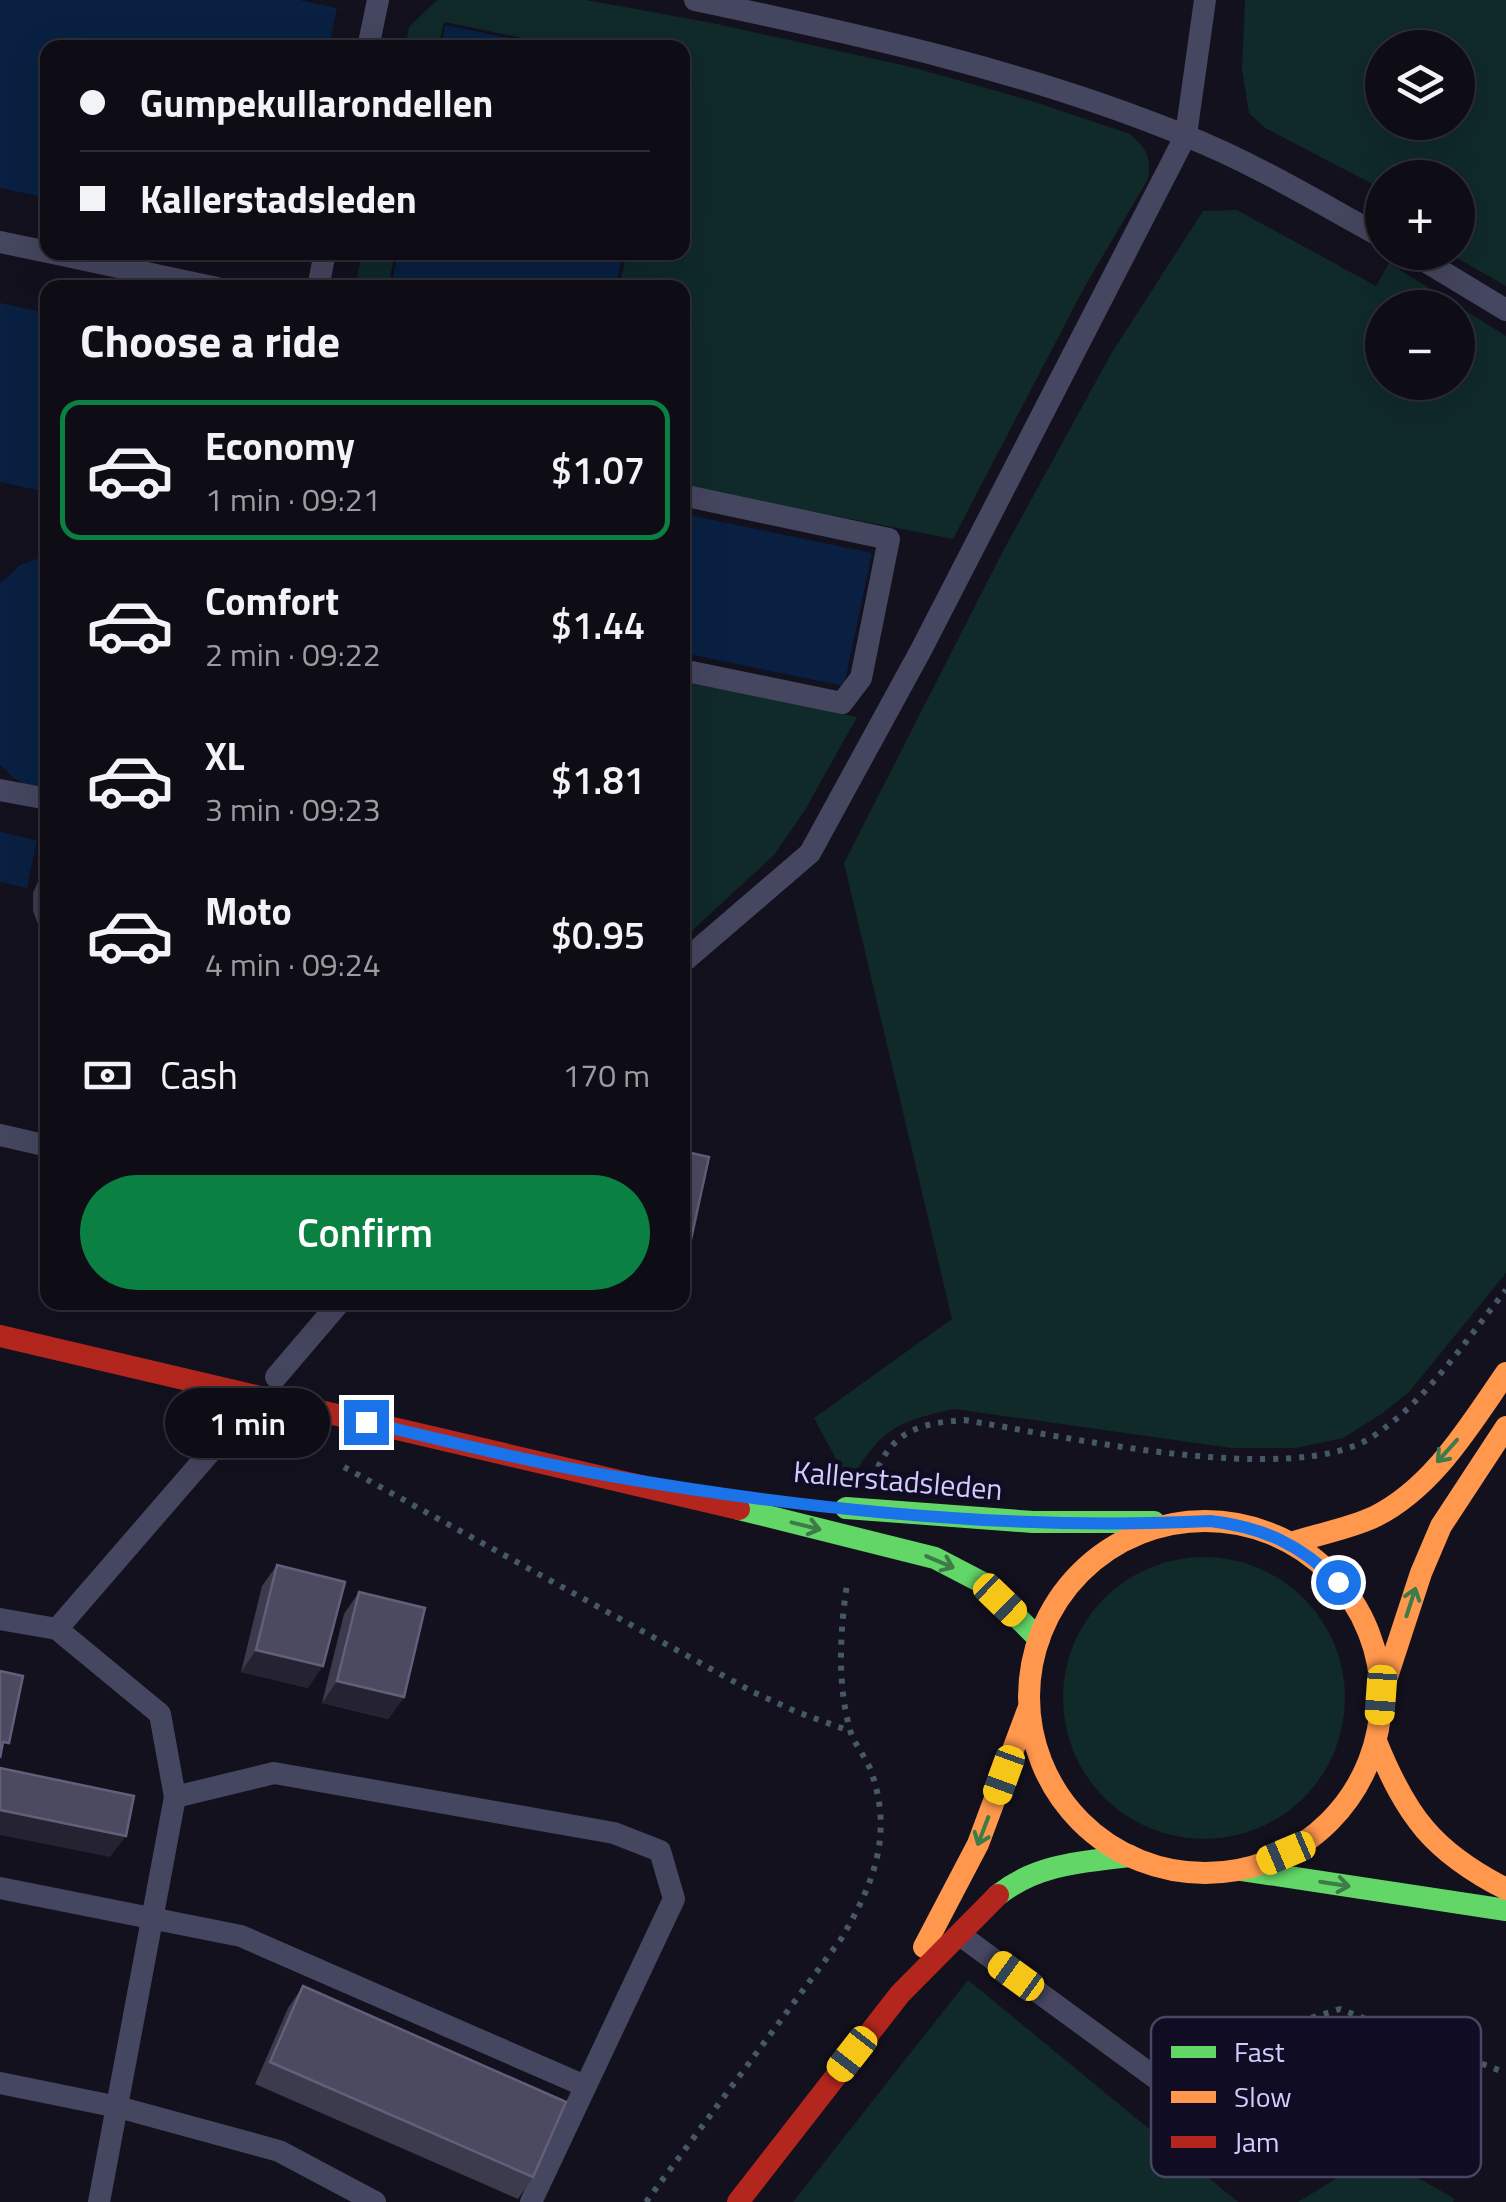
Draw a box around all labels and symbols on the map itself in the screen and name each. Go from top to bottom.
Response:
callout: 1 min [166,1387,331,1457]
route end [344,1400,389,1445]
one-way arrow [1436,1438,1459,1463]
street label: Kallerstadsleden [791,1448,1005,1512]
one-way arrow [789,1518,821,1536]
one-way arrow [924,1555,955,1573]
route start [1316,1560,1361,1605]
car [968,1568,1032,1632]
one-way arrow [1404,1587,1422,1618]
car [1364,1664,1398,1726]
car [980,1742,1028,1808]
one-way arrow [972,1815,990,1845]
car [1253,1827,1319,1879]
one-way arrow [1318,1876,1351,1894]
car [983,1946,1049,2006]
legend [1151,2017,1481,2177]
car [822,2021,882,2087]
text: Fast [1234,2030,1285,2073]
text: Slow [1234,2075,1292,2118]
text: Jam [1234,2120,1280,2163]

